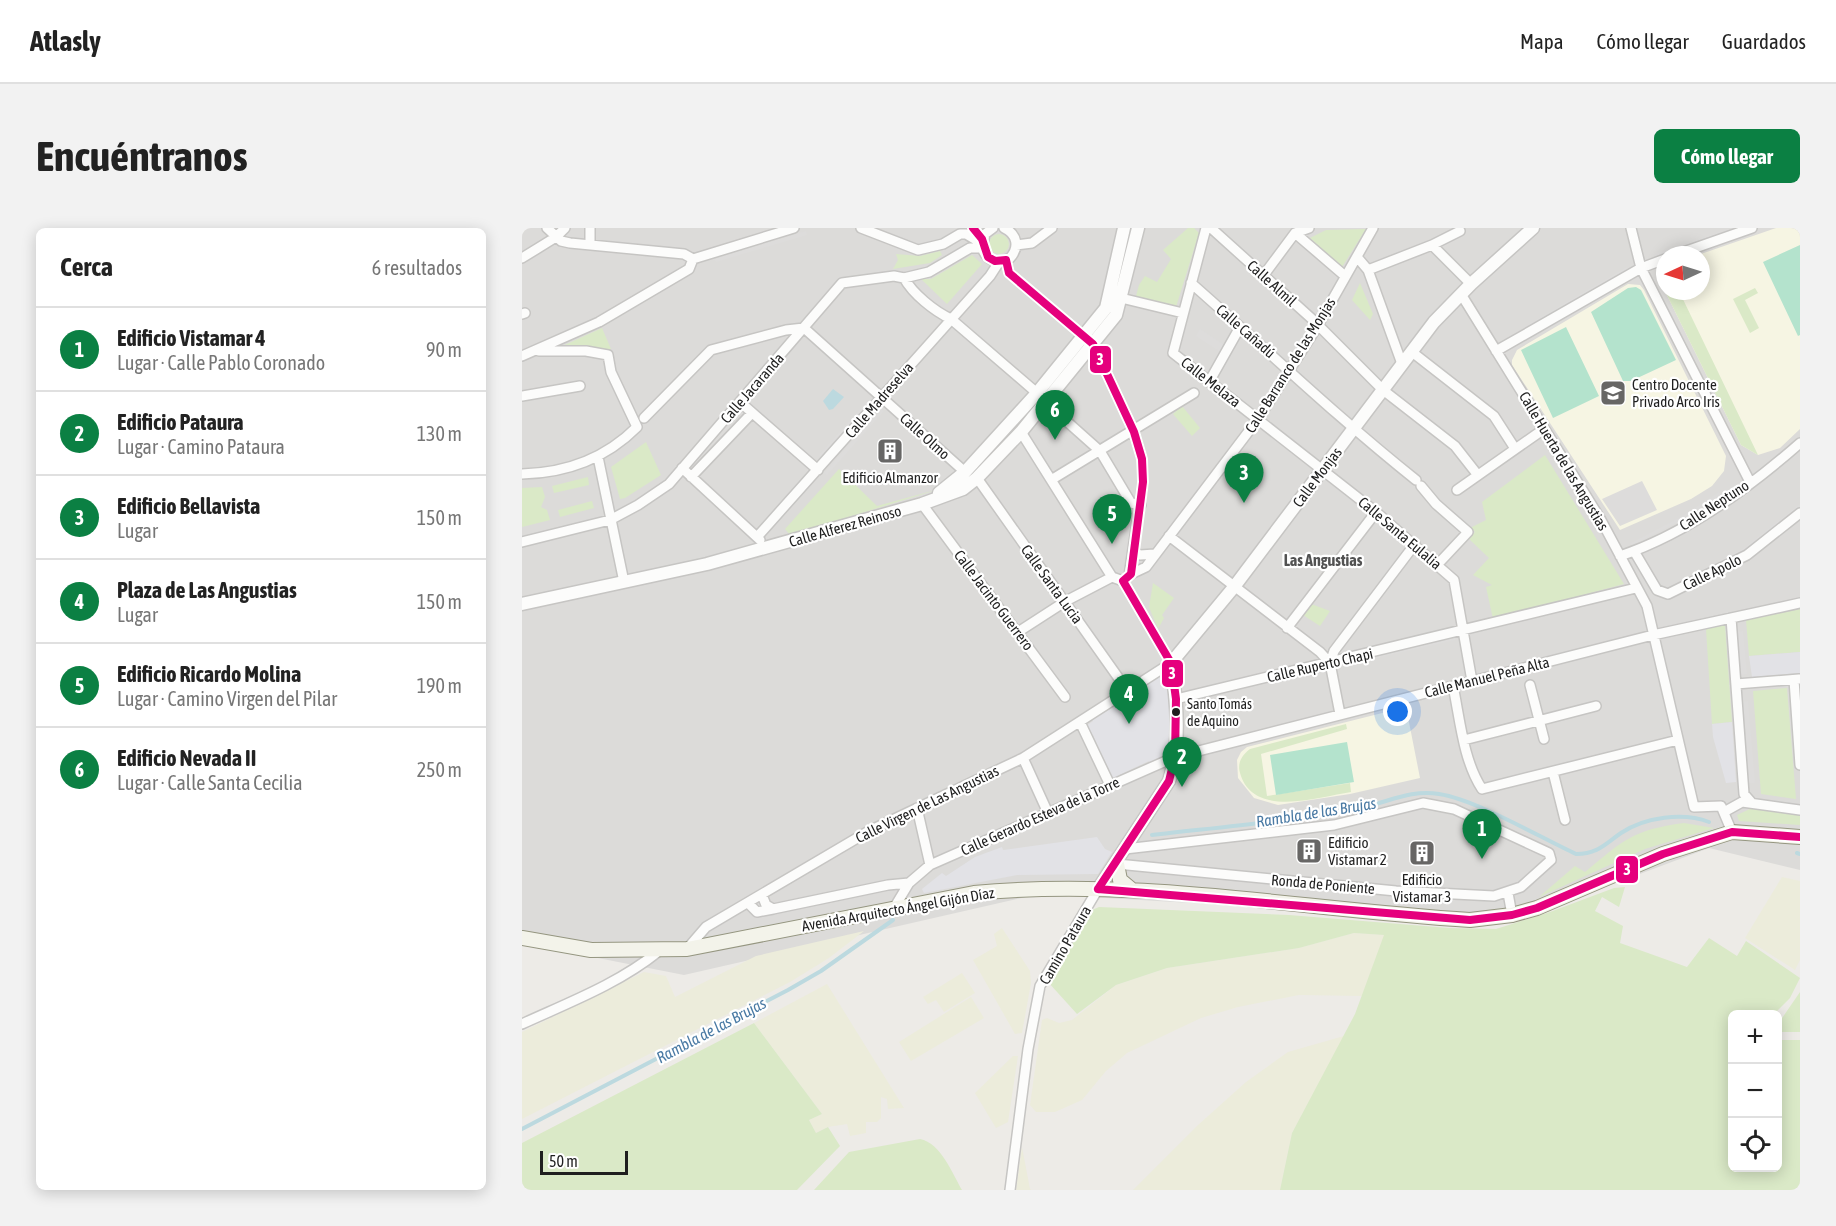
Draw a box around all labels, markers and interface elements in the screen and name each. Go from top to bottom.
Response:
text: Atlasly [30,25,101,57]
text: Mapa [1520,29,1564,53]
text: Cómo llegar [1597,29,1689,53]
text: Guardados [1722,29,1806,53]
button: Cómo llegar [1654,129,1800,183]
text: Encuéntranos [36,132,248,180]
north arrow [1656,246,1710,300]
text: Cerca [60,252,113,282]
text: 6 resultados [372,256,462,279]
street label: Calle Almil [1244,257,1300,309]
street label: Calle Barranco de las Monjas [1241,294,1339,436]
street label: Calle Cañadú [1213,301,1279,361]
text: Edificio Vistamar 4 [117,325,266,351]
text: 1 [75,338,84,361]
text: 90 m [426,338,462,361]
line badge: 3 [1089,345,1112,374]
street label: Calle Jacaranda [717,350,787,426]
text: 3 [1096,350,1104,368]
text: Lugar · Calle Pablo Coronado [117,351,325,374]
street label: Calle Melaza [1178,354,1244,410]
street label: Calle Madreselva [842,359,916,441]
place label: Centro Docente Privado Arco Iris [1632,376,1720,410]
school or university icon: Centro Docente Privado Arco Iris [1598,378,1628,408]
street label: Calle Huerta de las Angustias [1516,389,1612,533]
pin: 6 [1036,390,1074,440]
text: Edificio Pataura [117,409,244,435]
street label: Calle Olmo [897,409,953,463]
text: 2 [75,422,84,445]
text: 130 m [417,422,462,445]
text: Lugar · Camino Pataura [117,435,285,458]
building icon: Edificio Almanzor [875,436,905,466]
street label: Calle Monjas [1289,444,1345,510]
pin: 3 [1224,454,1264,503]
place label: Edificio Almanzor [842,469,938,486]
street label: Calle Neptuno [1676,476,1752,534]
text: Edificio Bellavista [117,493,260,519]
street label: Calle Santa Eulalia [1355,493,1445,573]
pin: 5 [1092,494,1132,544]
street label: Calle Alferez Reinoso [787,502,903,550]
text: 3 [75,506,84,529]
text: 150 m [417,506,462,529]
text: Lugar [117,519,158,542]
street label: Calle Santa Lucia [1018,541,1086,627]
street label: Calle Jacinto Guerrero [951,547,1037,653]
district label: Las Angustias [1284,551,1363,569]
street label: Calle Apolo [1680,551,1744,593]
text: Plaza de Las Angustias [117,577,297,603]
text: 4 [75,590,84,613]
text: 150 m [417,590,462,613]
text: Lugar [117,603,158,626]
street label: Calle Ruperto Chapi [1265,645,1375,685]
street label: Calle Manuel Peña Alta [1423,653,1551,701]
line badge: 3 [1161,659,1184,688]
text: Edificio Ricardo Molina [117,661,301,687]
text: 3 [1168,664,1176,682]
text: 5 [75,674,84,697]
text: 190 m [417,674,462,697]
pin: 4 [1110,674,1148,724]
text: Lugar · Camino Virgen del Pilar [117,687,337,710]
place label: Santo Tomás de Aquino [1187,696,1252,729]
your location [1383,697,1412,726]
marker: Santo Tomás de Aquino [1170,706,1182,718]
pin: 2 [1162,738,1202,787]
text: Edificio Nevada II [117,745,256,771]
text: 6 [75,758,84,781]
text: 250 m [417,758,462,781]
street label: Calle Virgen de Las Angustias [853,762,1001,846]
text: Lugar · Calle Santa Cecilia [117,771,302,794]
street label: Calle Gerardo Esteva de la Torre [958,773,1122,859]
water label: Rambla de las Brujas [1255,794,1378,831]
pin: 1 [1462,810,1502,859]
place label: Edificio Vistamar 2 [1328,834,1387,868]
building icon: Edificio Vistamar 2 [1294,836,1324,866]
building icon: Edificio Vistamar 3 [1407,838,1437,868]
line badge: 3 [1615,855,1639,884]
text: 3 [1623,860,1631,878]
street label: Ronda de Poniente [1270,871,1376,897]
place label: Edificio Vistamar 3 [1393,871,1451,905]
street label: Avenida Arquitecto Ángel Gijón Díaz [800,884,996,934]
street label: Camino Pataura [1036,903,1094,987]
water label: Rambla de las Brujas [653,993,770,1067]
map controls [1728,1010,1782,1172]
button: + [1728,1010,1782,1064]
button: − [1728,1064,1782,1118]
button: locate [1728,1118,1782,1172]
scale bar [540,1148,628,1176]
text: 50 m [549,1152,578,1170]

